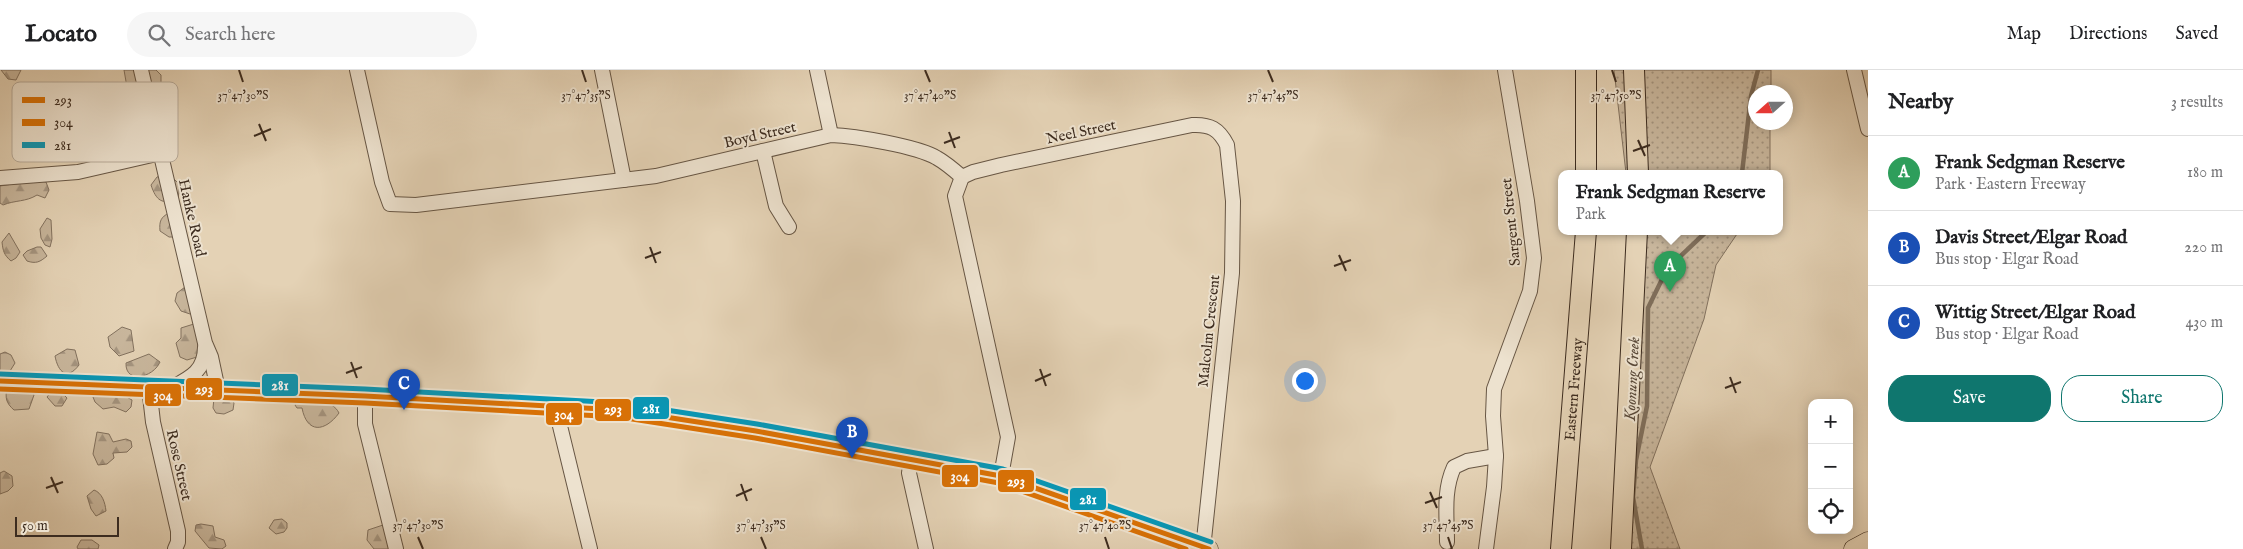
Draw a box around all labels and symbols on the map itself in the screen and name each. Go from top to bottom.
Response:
legend [12,82,178,162]
north arrow [1748,85,1793,130]
text: 37°47'30"S [218,88,268,103]
text: 37°47'35"S [561,88,611,103]
text: 37°47'40"S [904,88,956,103]
text: 37°47'45"S [1248,88,1298,103]
text: 37°47'50"S [1591,88,1641,103]
text: 293 [54,92,72,110]
text: 304 [54,114,73,132]
street label: Neel Street [1044,115,1118,149]
street label: Boyd Street [722,117,798,153]
text: 281 [54,137,71,155]
street label: Hanke Road [174,177,210,260]
street label: Sargent Street [1497,177,1525,267]
pin: A [1654,251,1686,292]
street label: Malcolm Crescent [1194,274,1224,388]
water label: Koonung Creek [1621,336,1645,422]
street label: Eastern Freeway [1560,337,1587,442]
your location [1292,368,1318,394]
pin: C [388,369,420,410]
line badge: 281 [261,373,299,397]
line badge: 293 [185,377,223,401]
text: 281 [271,377,289,395]
text: 293 [195,381,213,399]
line badge: 304 [144,383,182,407]
text: 304 [154,387,174,405]
line badge: 281 [632,396,670,420]
line badge: 293 [594,398,632,422]
text: 281 [642,400,660,418]
text: 293 [604,401,622,419]
line badge: 304 [545,402,583,426]
text: 304 [555,406,575,424]
pin: B [836,417,868,458]
street label: Rose Street [162,428,196,502]
line badge: 304 [941,464,979,488]
text: 304 [951,468,971,486]
line badge: 293 [997,469,1035,493]
text: 293 [1007,473,1025,491]
line badge: 281 [1069,487,1107,511]
text: 281 [1079,491,1097,509]
scale bar [15,514,119,537]
text: 37°47'30"S [393,518,443,533]
text: 37°47'35"S [736,518,786,533]
text: 37°47'40"S [1079,518,1131,533]
text: 37°47'45"S [1423,518,1473,533]

